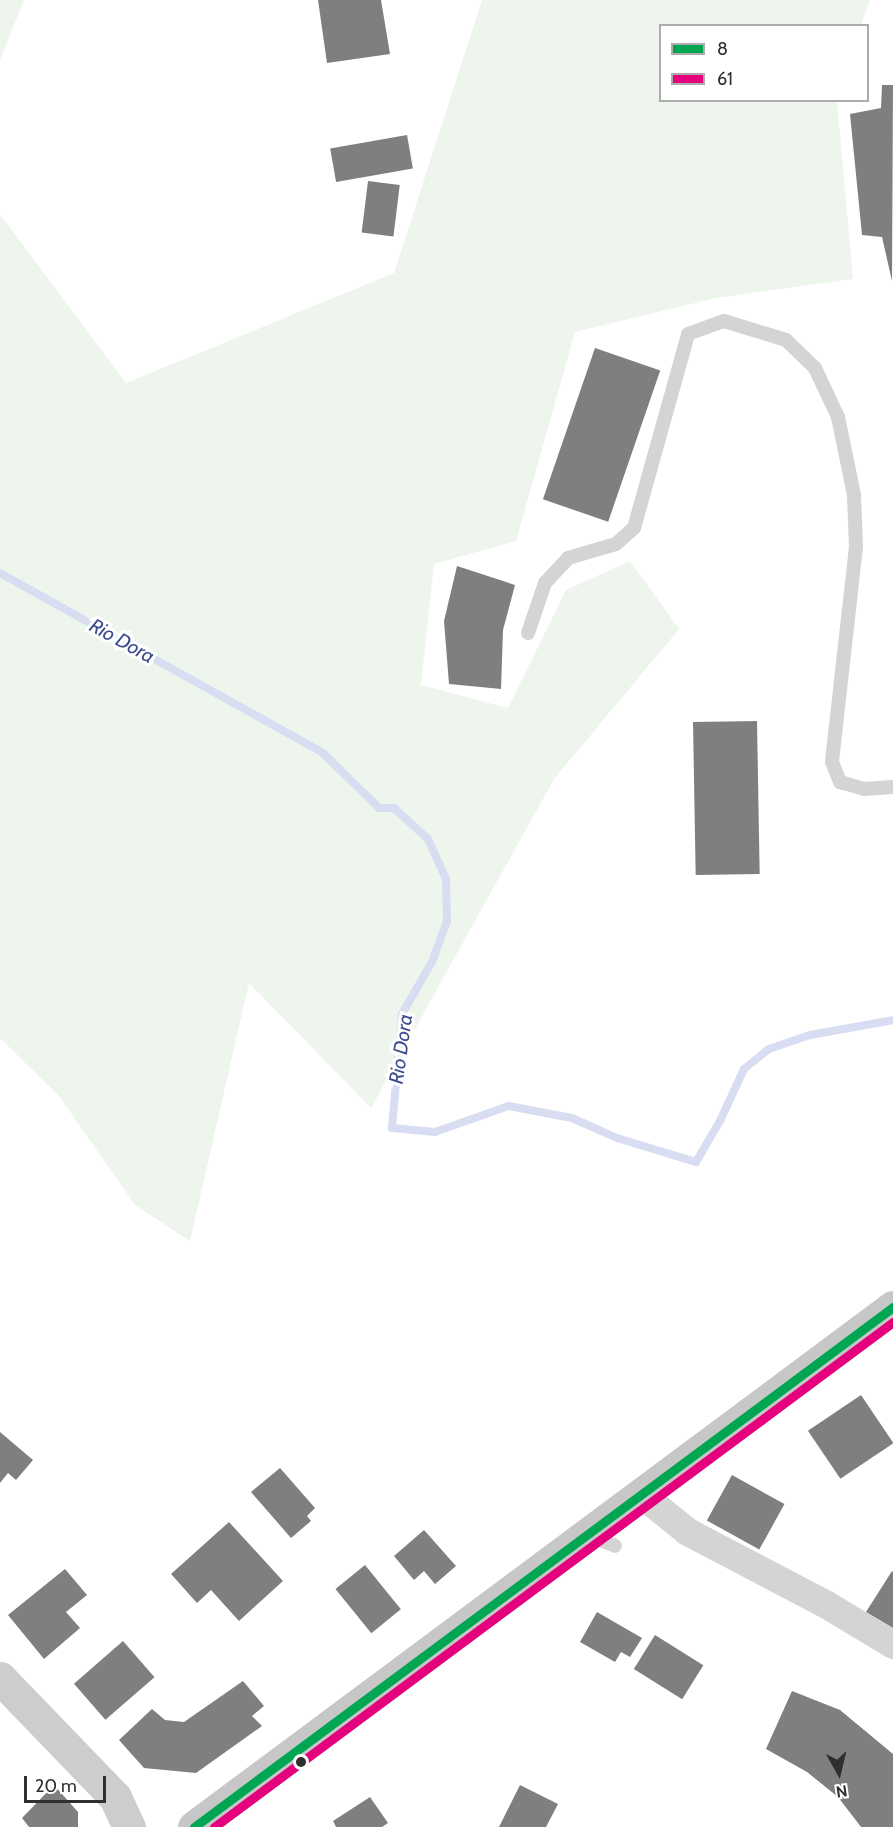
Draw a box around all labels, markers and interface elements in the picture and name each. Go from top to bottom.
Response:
legend [659,24,869,102]
text: 8 [717,38,728,60]
text: 61 [717,68,733,90]
water label: Rio Dora [85,613,159,669]
water label: Rio Dora [384,1013,418,1085]
north arrow [809,1743,869,1803]
unlabelled marker [295,1756,307,1768]
scale bar [27,1764,110,1802]
text: 20 m [35,1775,77,1797]
text: N [835,1781,848,1802]

